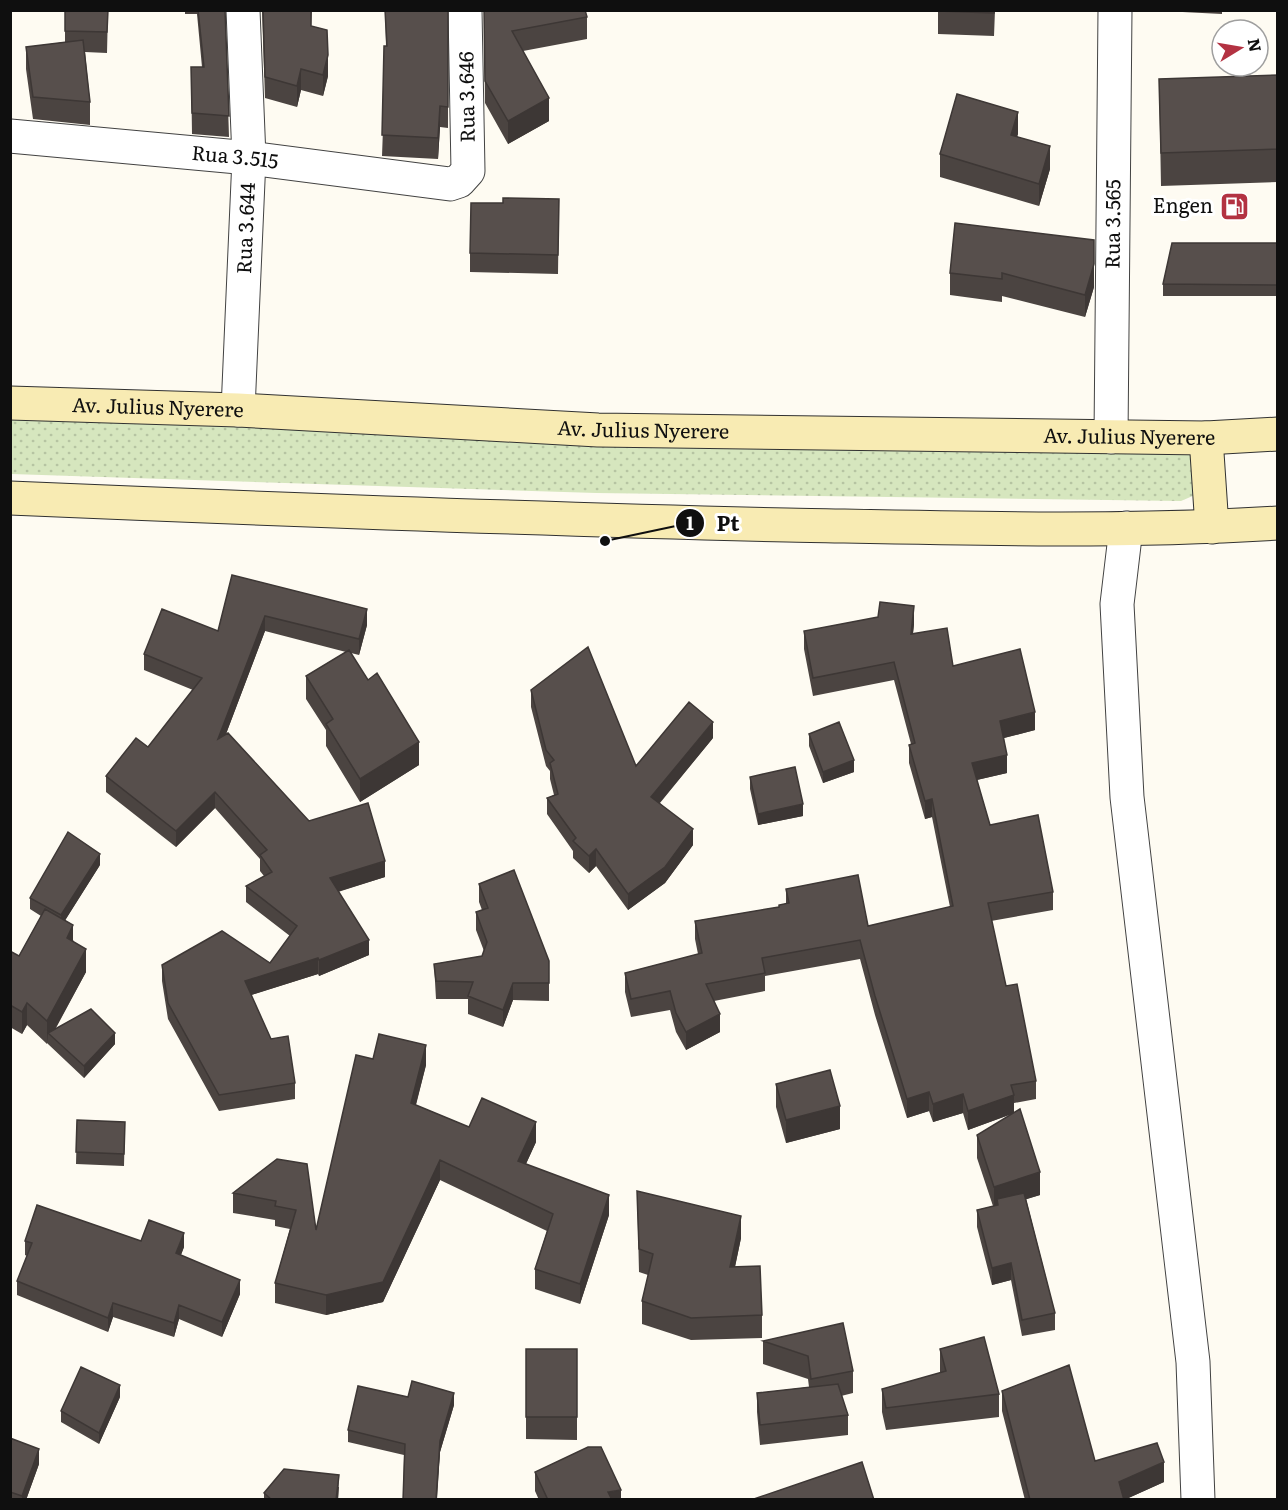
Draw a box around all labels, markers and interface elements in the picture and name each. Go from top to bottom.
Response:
north arrow [1210,18,1270,78]
text: N [1243,36,1269,54]
street label: Rua 3.646 [449,51,481,143]
street label: Rua 3.515 [191,136,280,175]
street label: Rua 3.565 [1096,179,1126,269]
street label: Rua 3.644 [227,182,261,274]
place label: Engen [1153,189,1213,219]
fuel station icon: Engen [1218,190,1250,222]
street label: Av. Julius Nyerere [72,388,245,423]
street label: Av. Julius Nyerere [557,411,730,445]
street label: Av. Julius Nyerere [1043,419,1216,451]
callout: Pt [675,504,752,543]
text: Pt [717,506,740,537]
text: 1 [686,509,694,536]

